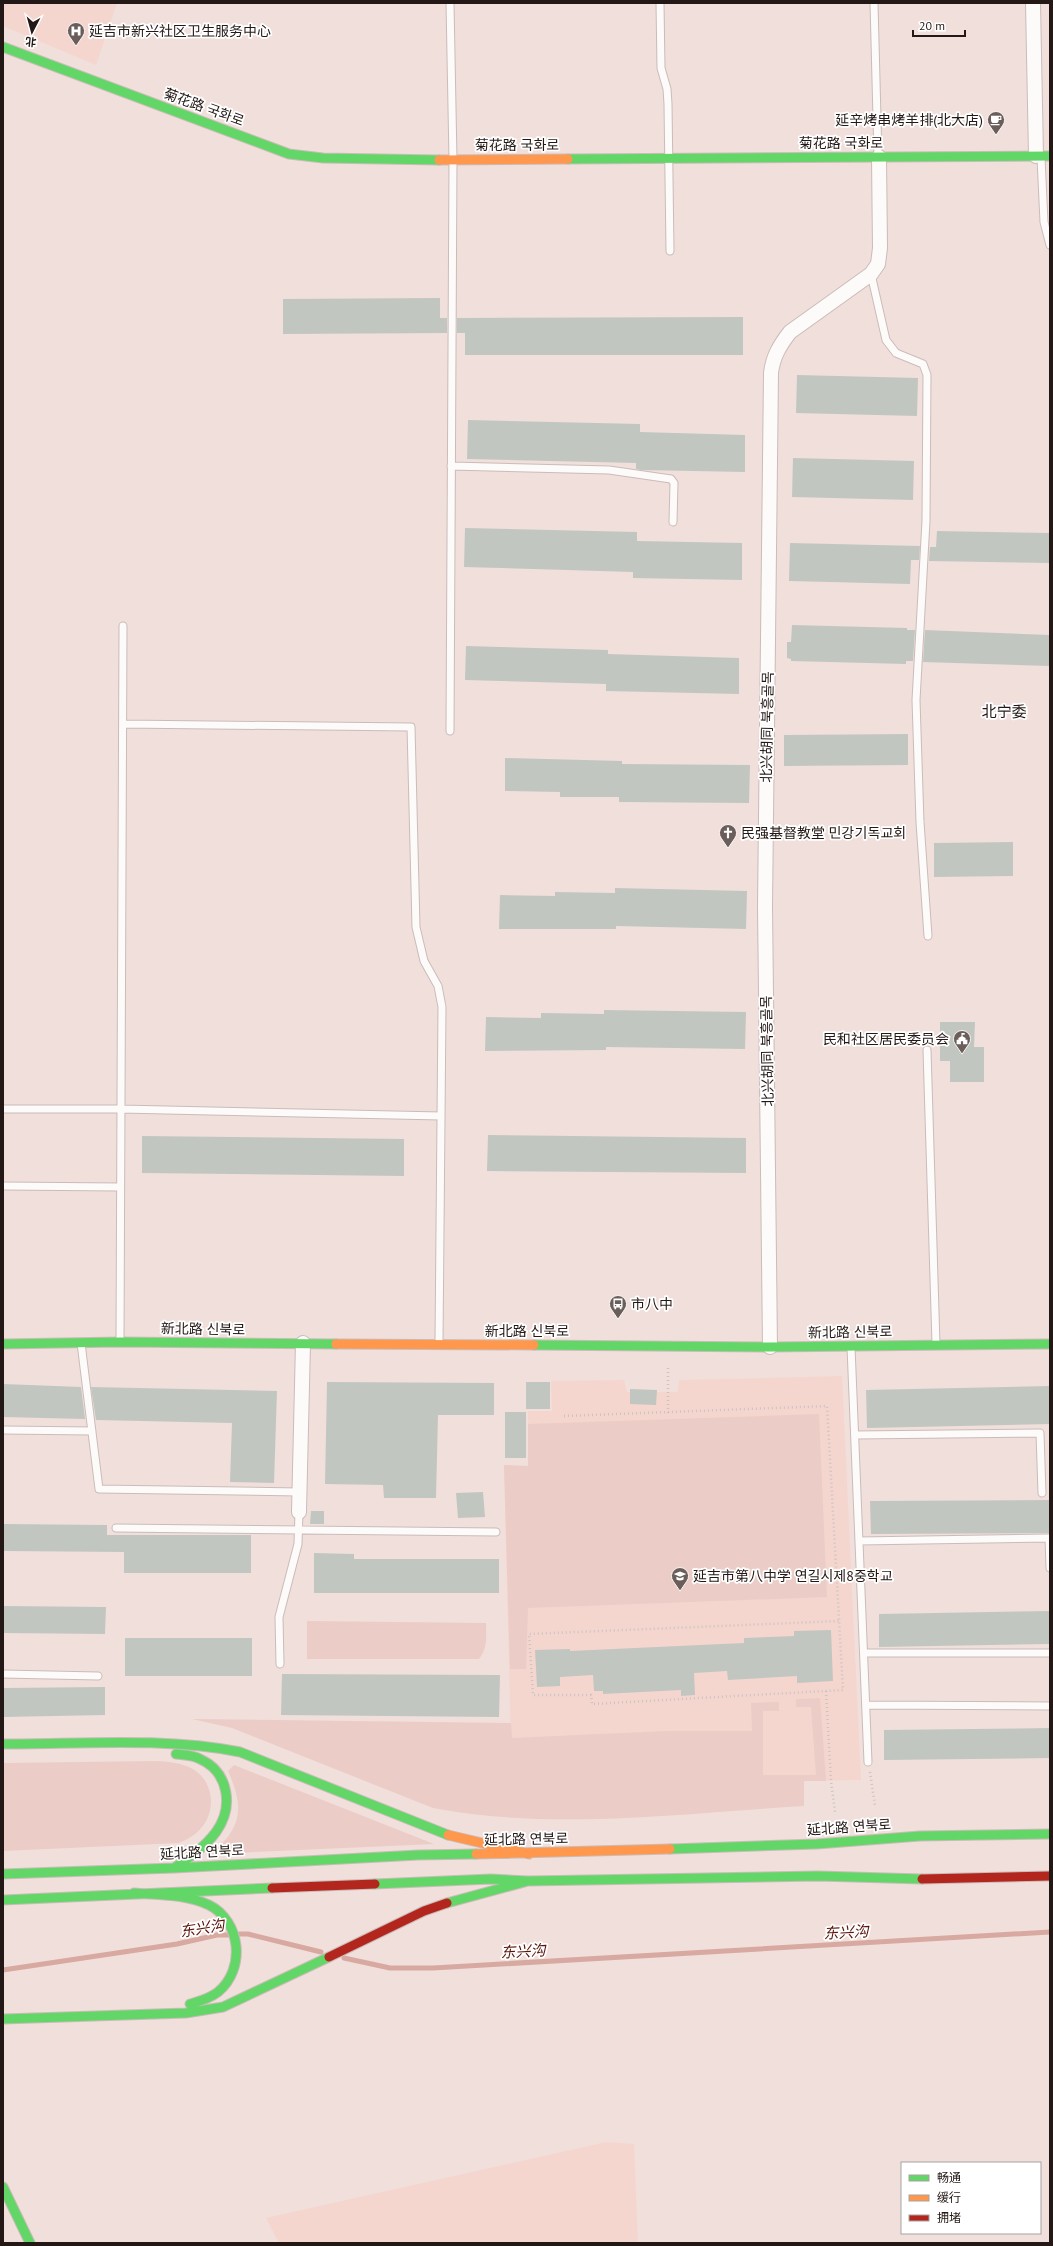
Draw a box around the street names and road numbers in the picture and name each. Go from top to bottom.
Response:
street label: 菊花路 국화로 [161,84,247,130]
street label: 菊花路 국화로 [799,134,883,152]
street label: 菊花路 국화로 [475,136,559,154]
street label: 北兴胡同 북흥골목 [757,671,777,783]
street label: 北兴胡同 북흥골목 [757,995,777,1107]
street label: 新北路 신북로 [161,1319,245,1339]
street label: 新北路 신북로 [485,1322,569,1340]
street label: 新北路 신북로 [808,1322,892,1342]
street label: 延北路 연북로 [806,1815,892,1839]
street label: 延北路 연북로 [484,1829,568,1849]
street label: 延北路 연북로 [159,1841,245,1863]

